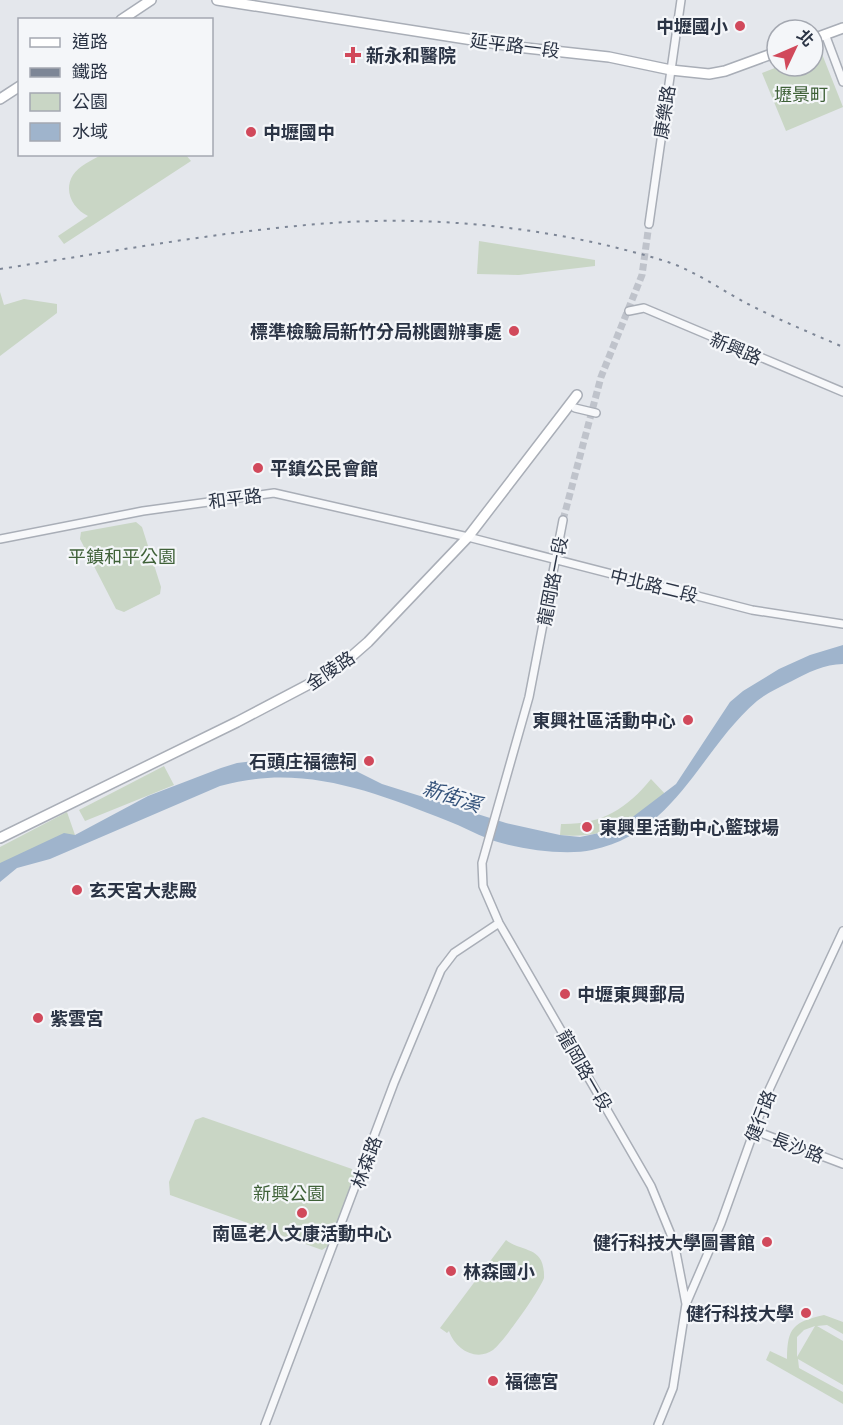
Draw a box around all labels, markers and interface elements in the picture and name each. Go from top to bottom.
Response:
place label: 中壢國小 [656,14,728,38]
legend [18,18,213,156]
north arrow [765,18,825,78]
marker: 中壢國小 [733,19,747,33]
text: 北 [792,24,819,51]
street label: 延平路一段 [469,28,561,62]
text: 道路 [72,29,108,53]
place label: 新永和醫院 [366,43,456,67]
marker: 新永和醫院 [344,46,362,64]
text: 鐵路 [72,59,108,83]
park label: 壢景町 [774,82,828,106]
street label: 康樂路 [648,83,680,141]
text: 公園 [72,89,108,113]
text: 水域 [72,119,108,143]
place label: 中壢國中 [263,120,335,144]
marker: 中壢國中 [244,125,258,139]
place label: 標準檢驗局新竹分局桃園辦事處 [250,319,502,343]
marker: 標準檢驗局新竹分局桃園辦事處 [507,324,521,338]
street label: 新興路 [706,326,766,370]
place label: 平鎮公民會館 [270,456,378,480]
marker: 平鎮公民會館 [251,461,265,475]
street label: 和平路 [207,483,263,513]
street label: 龍岡路一段 [532,535,572,627]
park label: 平鎮和平公園 [68,544,176,568]
street label: 中北路二段 [607,562,701,608]
street label: 金陵路 [301,645,359,695]
place label: 東興社區活動中心 [532,708,676,732]
marker: 東興社區活動中心 [681,713,695,727]
place label: 石頭庄福德祠 [249,749,357,773]
marker: 石頭庄福德祠 [362,754,376,768]
water label: 新街溪 [419,774,488,819]
place label: 東興里活動中心籃球場 [599,815,779,839]
marker: 東興里活動中心籃球場 [580,820,594,834]
place label: 玄天宮大悲殿 [89,878,197,902]
marker: 玄天宮大悲殿 [70,883,84,897]
place label: 中壢東興郵局 [577,982,685,1006]
marker: 中壢東興郵局 [558,987,572,1001]
place label: 紫雲宮 [50,1006,104,1030]
marker: 紫雲宮 [31,1011,45,1025]
street label: 龍岡路一段 [552,1025,618,1115]
street label: 健行路 [739,1086,781,1146]
street label: 長沙路 [768,1126,828,1168]
street label: 林森路 [345,1133,387,1191]
park label: 新興公園 [253,1181,325,1205]
marker: 南區老人文康活動中心 [295,1206,309,1220]
place label: 南區老人文康活動中心 [212,1221,392,1245]
place label: 健行科技大學圖書館 [593,1230,755,1254]
marker: 健行科技大學圖書館 [760,1235,774,1249]
place label: 林森國小 [463,1259,535,1283]
marker: 林森國小 [444,1264,458,1278]
place label: 健行科技大學 [686,1301,794,1325]
marker: 健行科技大學 [799,1306,813,1320]
place label: 福德宮 [505,1369,559,1393]
marker: 福德宮 [486,1374,500,1388]

